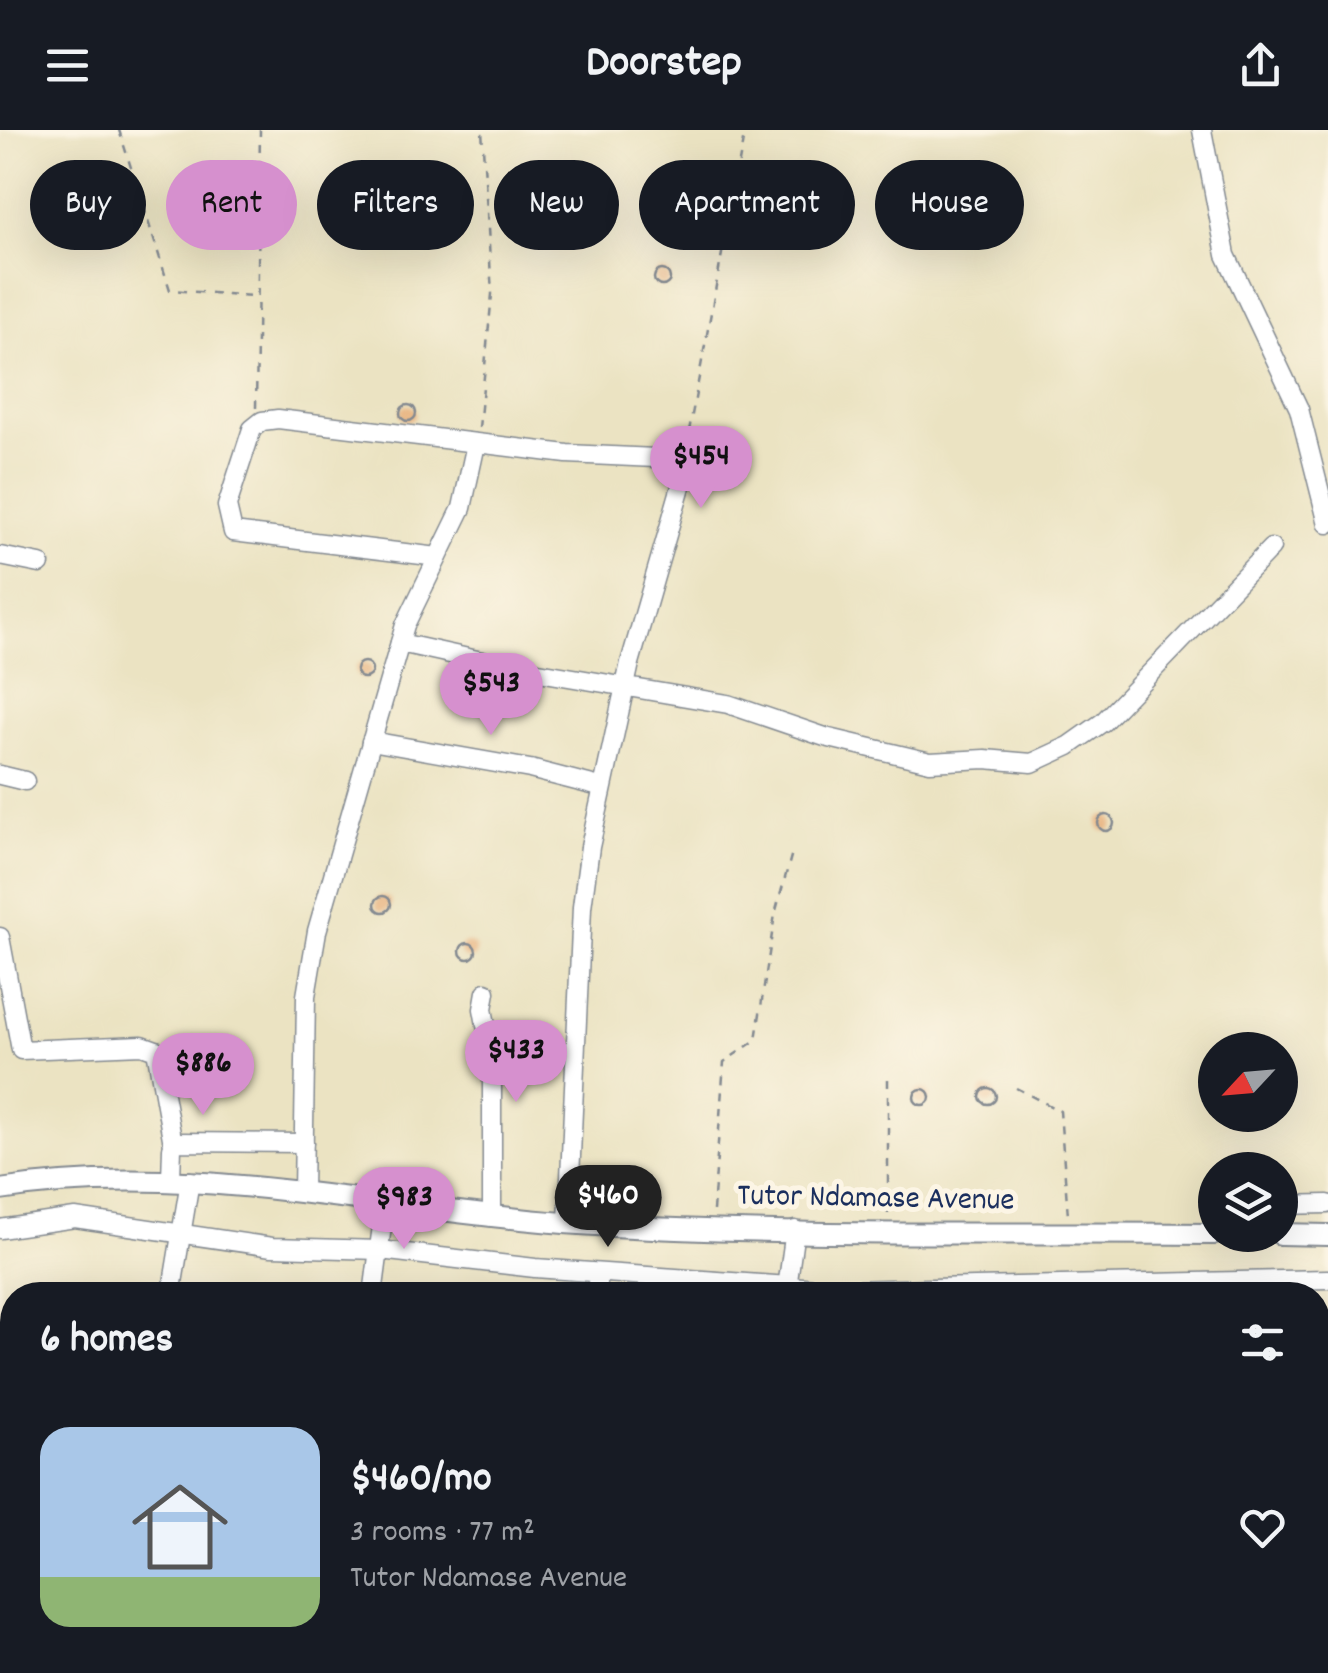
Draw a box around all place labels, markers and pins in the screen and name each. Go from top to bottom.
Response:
pin: $454 [642,426,760,511]
pin: $543 [432,653,550,738]
pin: $433 [457,1020,575,1105]
pin: $886 [144,1033,262,1118]
pin: $460 [549,1165,667,1250]
pin: $983 [345,1167,463,1252]

